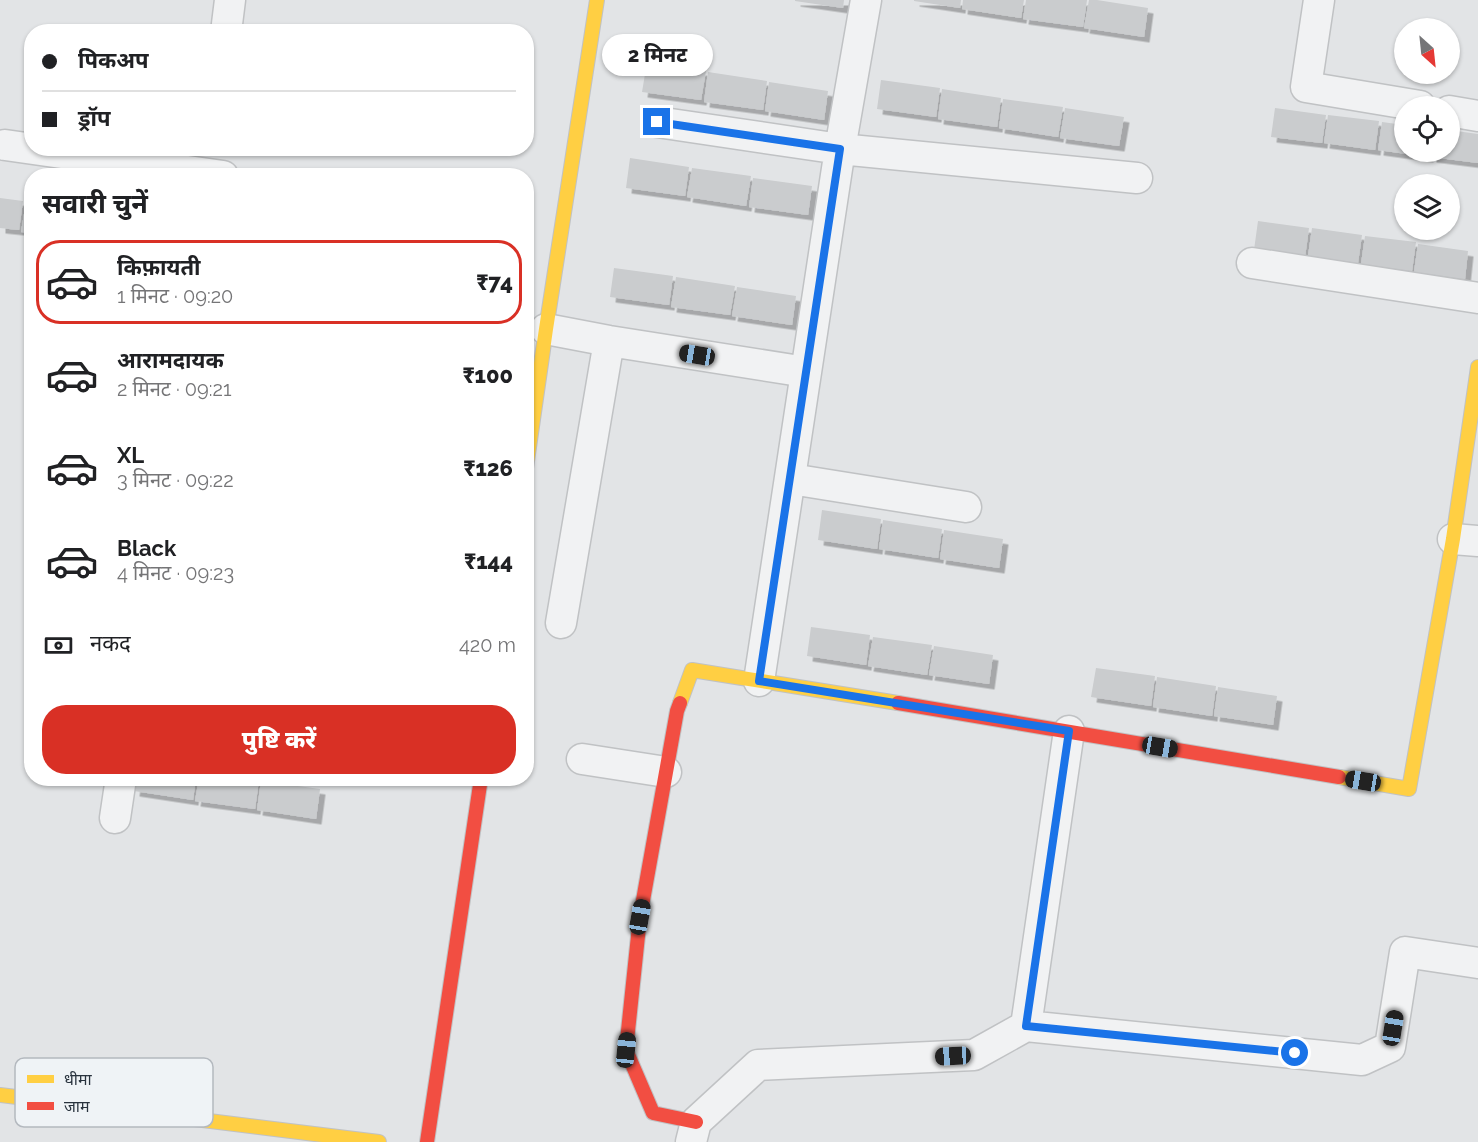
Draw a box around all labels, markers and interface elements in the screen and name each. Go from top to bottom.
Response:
north arrow [1394,18,1460,84]
map controls [1394,18,1460,240]
callout: 2 मिनट [602,35,712,77]
text: 2 मिनट [628,43,687,67]
text: पिकअप [78,47,149,73]
button: locate [1394,96,1460,162]
text: ड्रॉप [78,105,111,131]
route end [643,108,670,135]
button: layers [1394,174,1460,240]
text: सवारी चुनें [42,188,148,219]
text: किफ़ायती [117,254,201,280]
icon: car [45,255,99,309]
text: ₹74 [476,269,513,295]
text: 1 मिनट · 09:20 [117,284,233,308]
car [678,343,716,367]
text: आरामदायक [117,347,224,373]
icon: car [45,348,99,402]
text: ₹100 [462,362,513,388]
text: 2 मिनट · 09:21 [117,377,232,401]
icon: car [45,441,99,495]
text: XL [117,442,144,468]
text: ₹126 [463,455,513,481]
text: 3 मिनट · 09:22 [117,468,234,492]
icon: car [45,534,99,588]
text: Black [117,535,176,561]
text: ₹144 [464,548,513,574]
text: 4 मिनट · 09:23 [117,561,234,585]
icon: cash [42,629,75,662]
text: नकद [90,630,131,656]
text: 420 m [459,633,516,657]
button: पुष्टि करें [42,705,516,774]
car [1141,735,1179,759]
car [1344,769,1382,793]
car [628,898,652,936]
car [1381,1009,1405,1047]
car [615,1031,637,1069]
route start [1281,1039,1308,1066]
car [935,1046,971,1066]
legend [15,1058,213,1127]
text: धीमा [64,1070,93,1089]
text: जाम [64,1097,90,1116]

